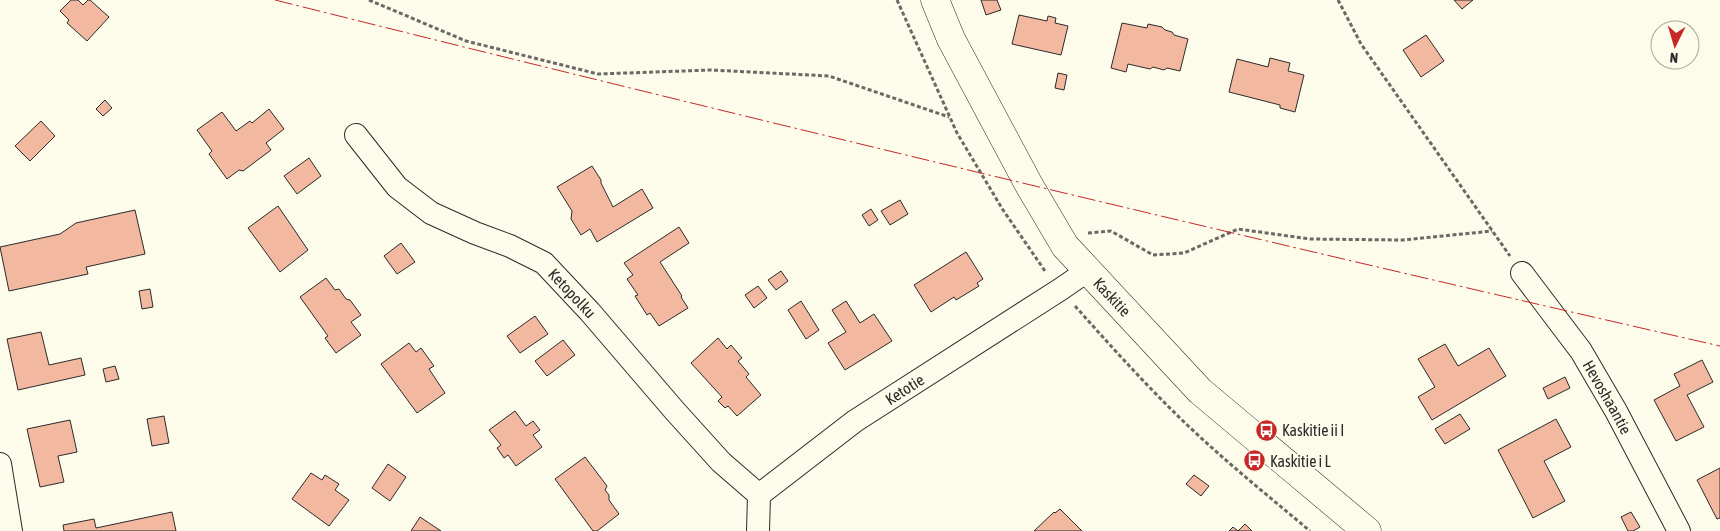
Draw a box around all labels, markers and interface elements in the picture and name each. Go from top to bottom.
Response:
north arrow [1650,20,1700,70]
text: N [1669,50,1679,66]
street label: Ketopolku [545,265,600,321]
street label: Kaskitie [1090,274,1135,320]
street label: Hevoshaantie [1579,357,1635,437]
street label: Ketotie [882,370,927,408]
bus stop icon: Kaskitie ii I [1254,418,1278,442]
place label: Kaskitie ii I [1282,421,1344,439]
bus stop icon: Kaskitie i L [1242,449,1266,473]
place label: Kaskitie i L [1270,452,1331,470]

